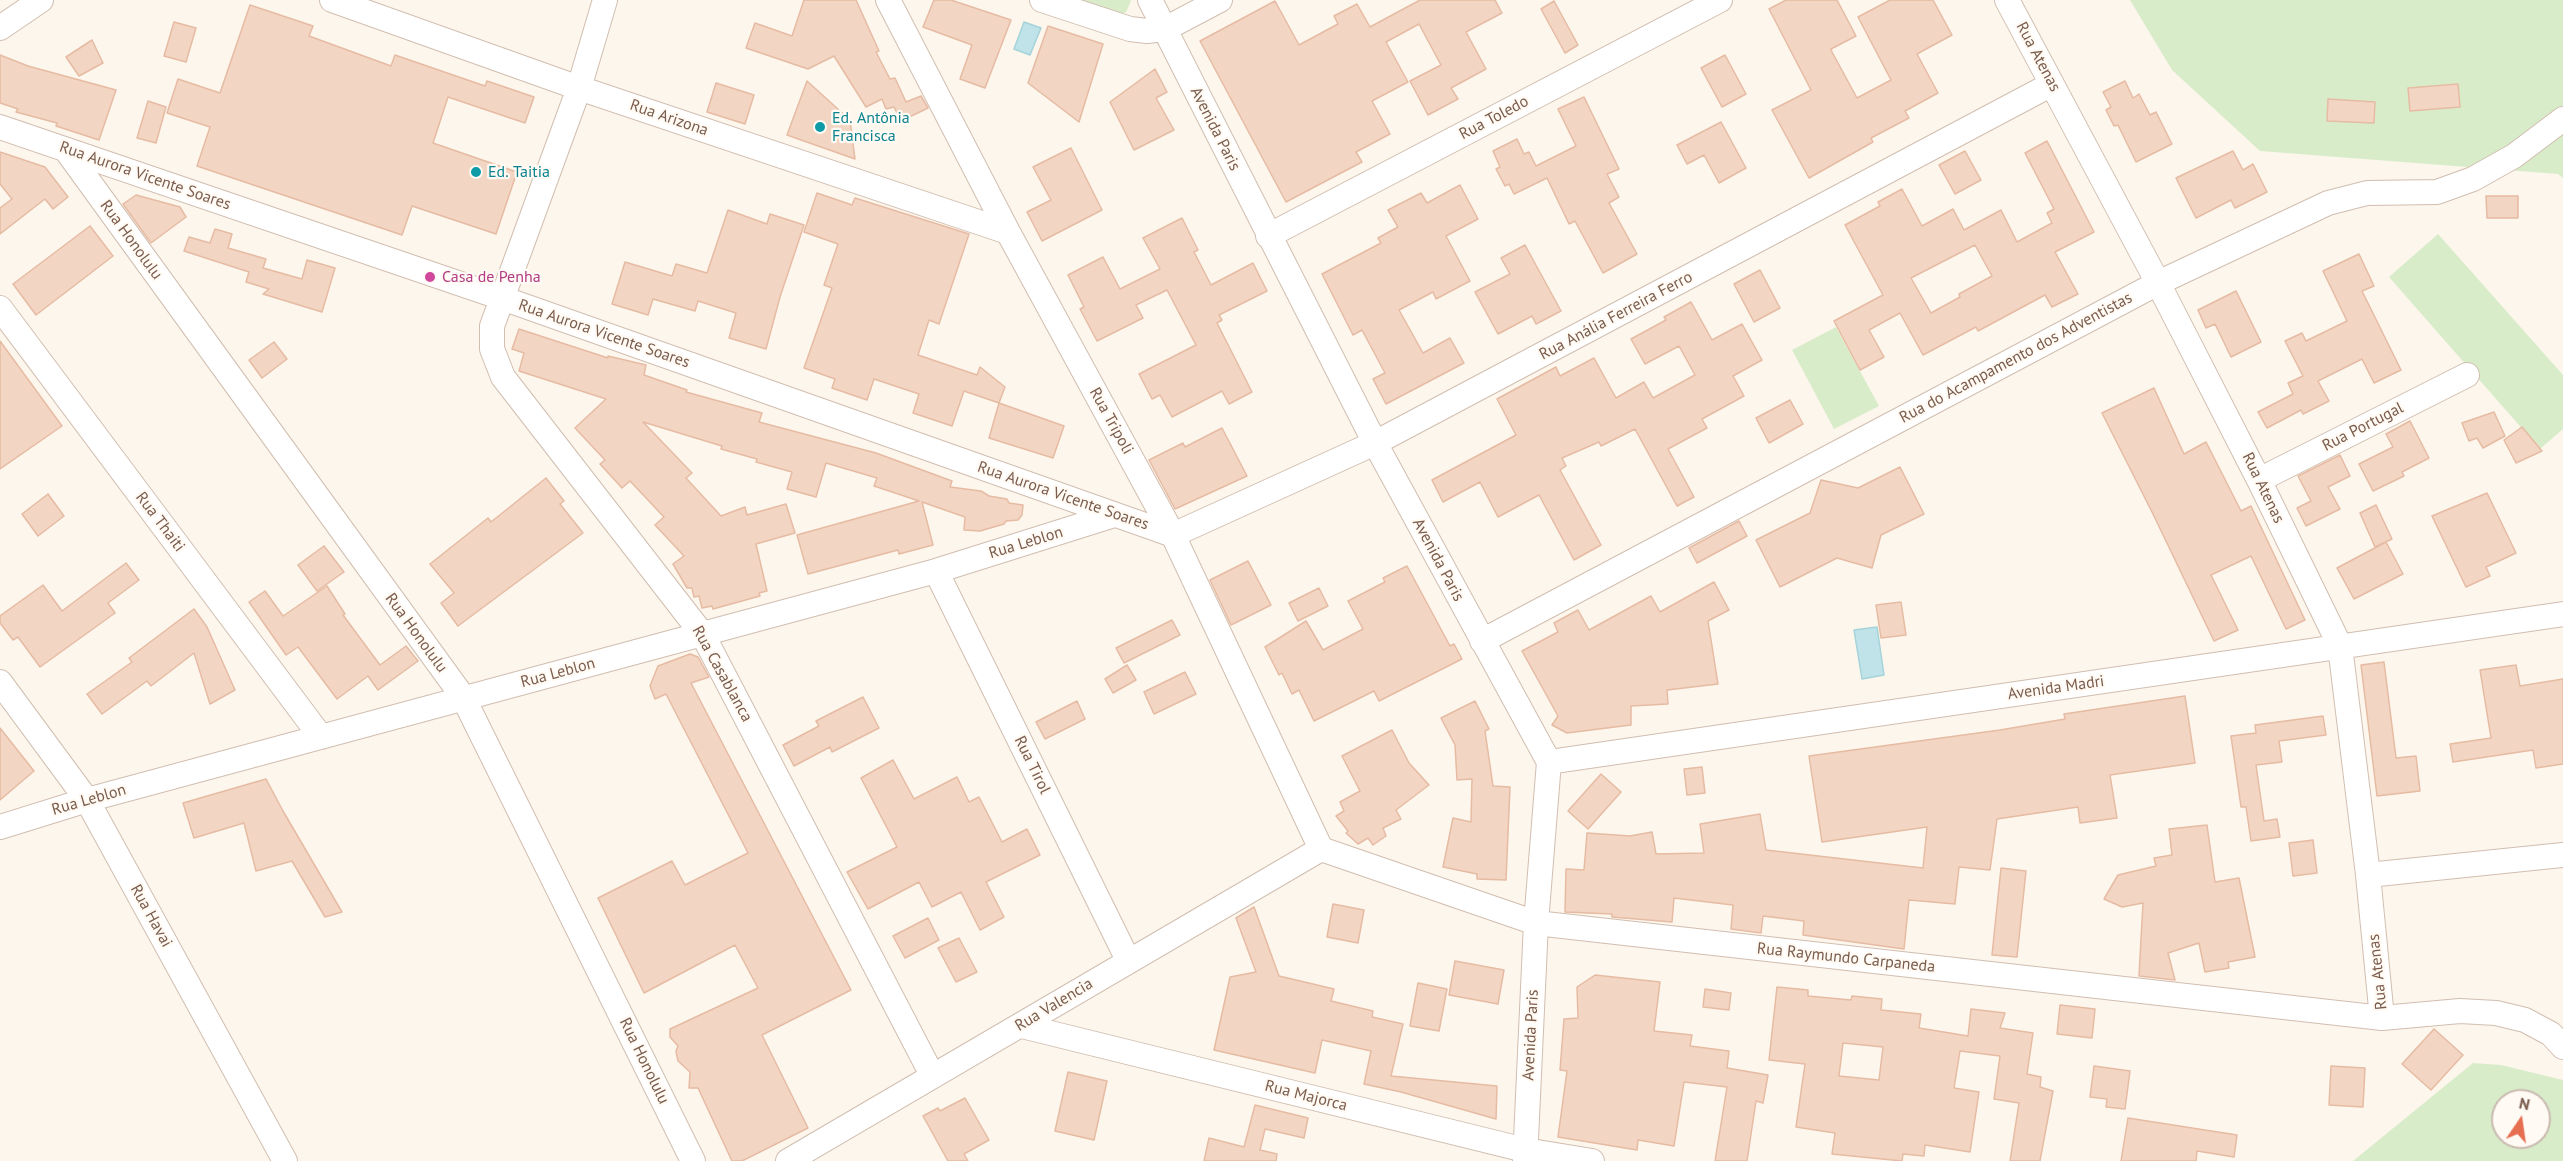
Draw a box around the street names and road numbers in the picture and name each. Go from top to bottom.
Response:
street label: Rua Atenas [2012,19,2064,95]
street label: Avenida Paris [1186,84,1244,174]
street label: Rua Toledo [1456,92,1532,144]
street label: Rua Arizona [627,96,711,140]
street label: Rua Aurora Vicente Soares [57,138,233,214]
street label: Rua Honolulu [96,197,166,283]
street label: Rua Anália Ferreira Ferro [1536,267,1696,365]
street label: Rua do Acampamento dos Adventistas [1896,288,2136,428]
street label: Rua Aurora Vicente Soares [516,296,692,372]
street label: Rua Tripoli [1085,384,1137,458]
street label: Rua Portugal [2319,398,2407,456]
street label: Rua Atenas [2238,450,2288,526]
street label: Rua Aurora Vicente Soares [975,458,1151,534]
street label: Rua Thaiti [131,488,189,556]
street label: Avenida Paris [1408,515,1468,605]
street label: Rua Leblon [987,523,1065,563]
street label: Rua Honolulu [381,590,451,676]
street label: Rua Casablanca [688,623,756,725]
street label: Rua Leblon [519,654,597,692]
street label: Avenida Madri [2007,672,2105,704]
street label: Rua Tirol [1010,733,1054,797]
street label: Rua Leblon [50,780,128,820]
street label: Rua Havai [126,881,176,951]
street label: Rua Atenas [2364,933,2392,1011]
street label: Rua Raymundo Carpaneda [1756,939,1936,977]
street label: Rua Valencia [1012,974,1096,1036]
street label: Avenida Paris [1519,989,1543,1081]
street label: Rua Honolulu [615,1015,673,1107]
street label: Rua Majorca [1263,1076,1349,1116]

